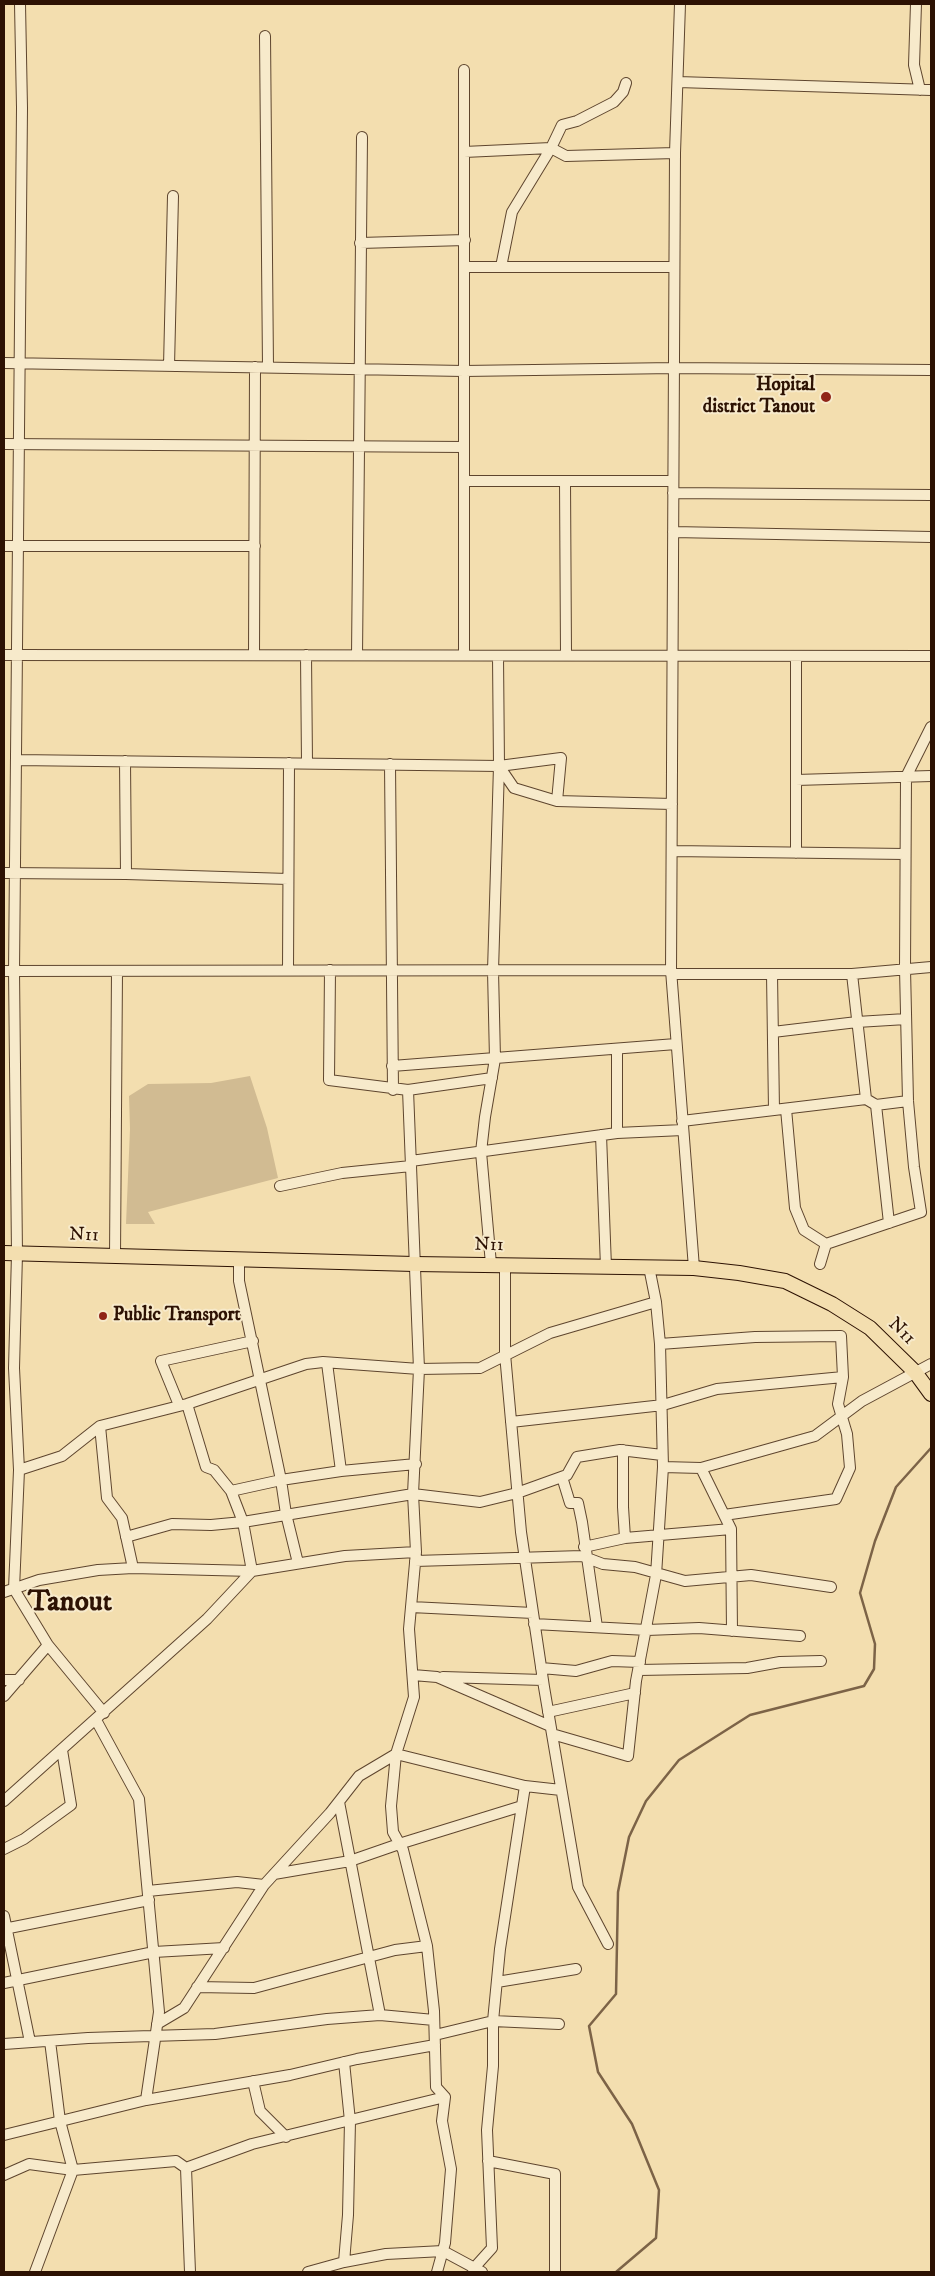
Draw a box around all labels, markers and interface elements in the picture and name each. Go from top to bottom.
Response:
place label: Hopital district Tanout [703,375,815,419]
marker: Hopital district Tanout [819,390,833,404]
street label: N11 [69,1224,99,1248]
street label: N11 [474,1234,504,1258]
place label: Public Transport [113,1305,241,1327]
marker: Public Transport [97,1310,109,1322]
street label: N11 [882,1314,920,1350]
district label: Tanout [28,1587,112,1621]

